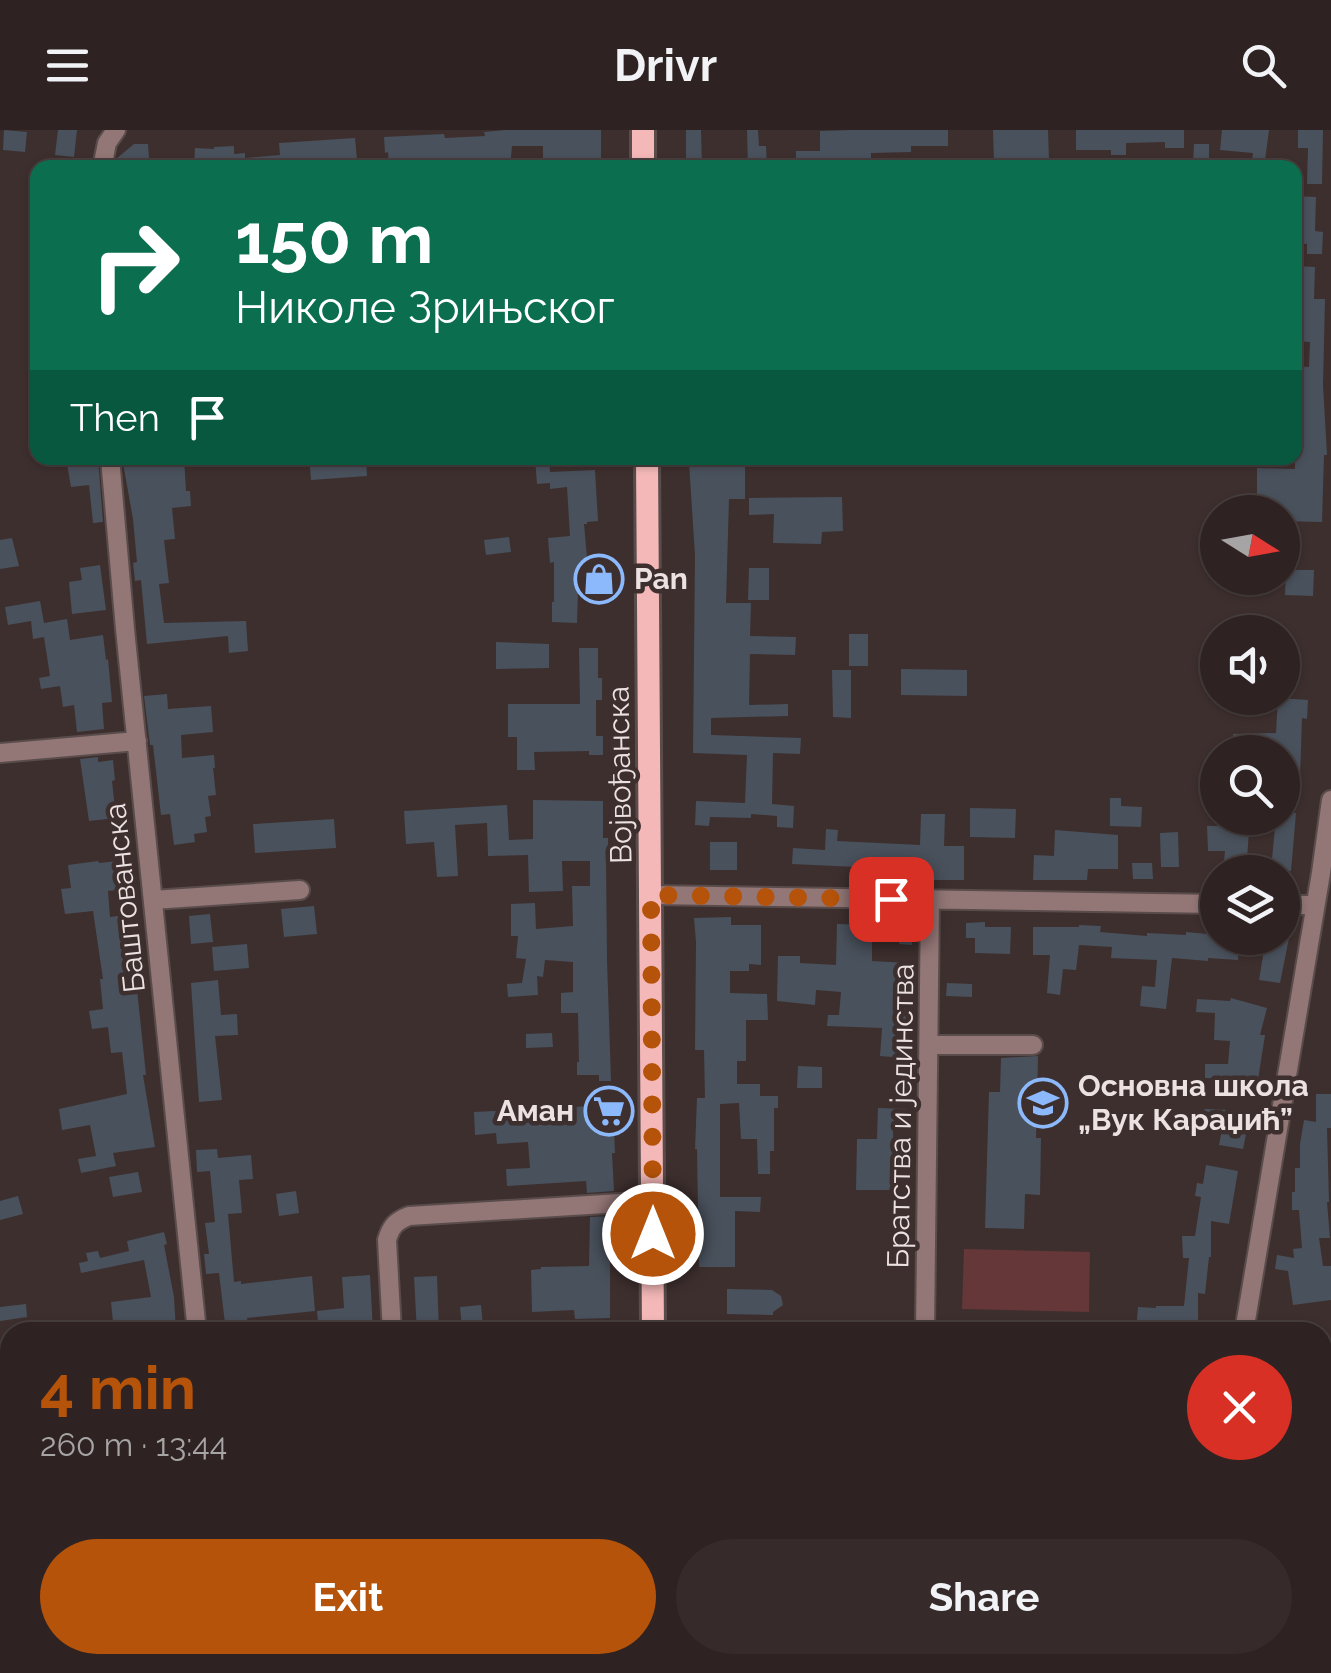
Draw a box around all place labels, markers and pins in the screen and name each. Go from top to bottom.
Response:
shop icon: Pan [573,553,625,605]
place label: Pan [634,561,688,596]
pin [849,857,934,942]
place label: Основна школа „Вук Караџић” [1078,1068,1309,1137]
school or university icon: Основна школа „Вук Караџић” [1017,1077,1069,1129]
supermarket icon: Аман [583,1085,635,1137]
place label: Аман [497,1093,574,1128]

